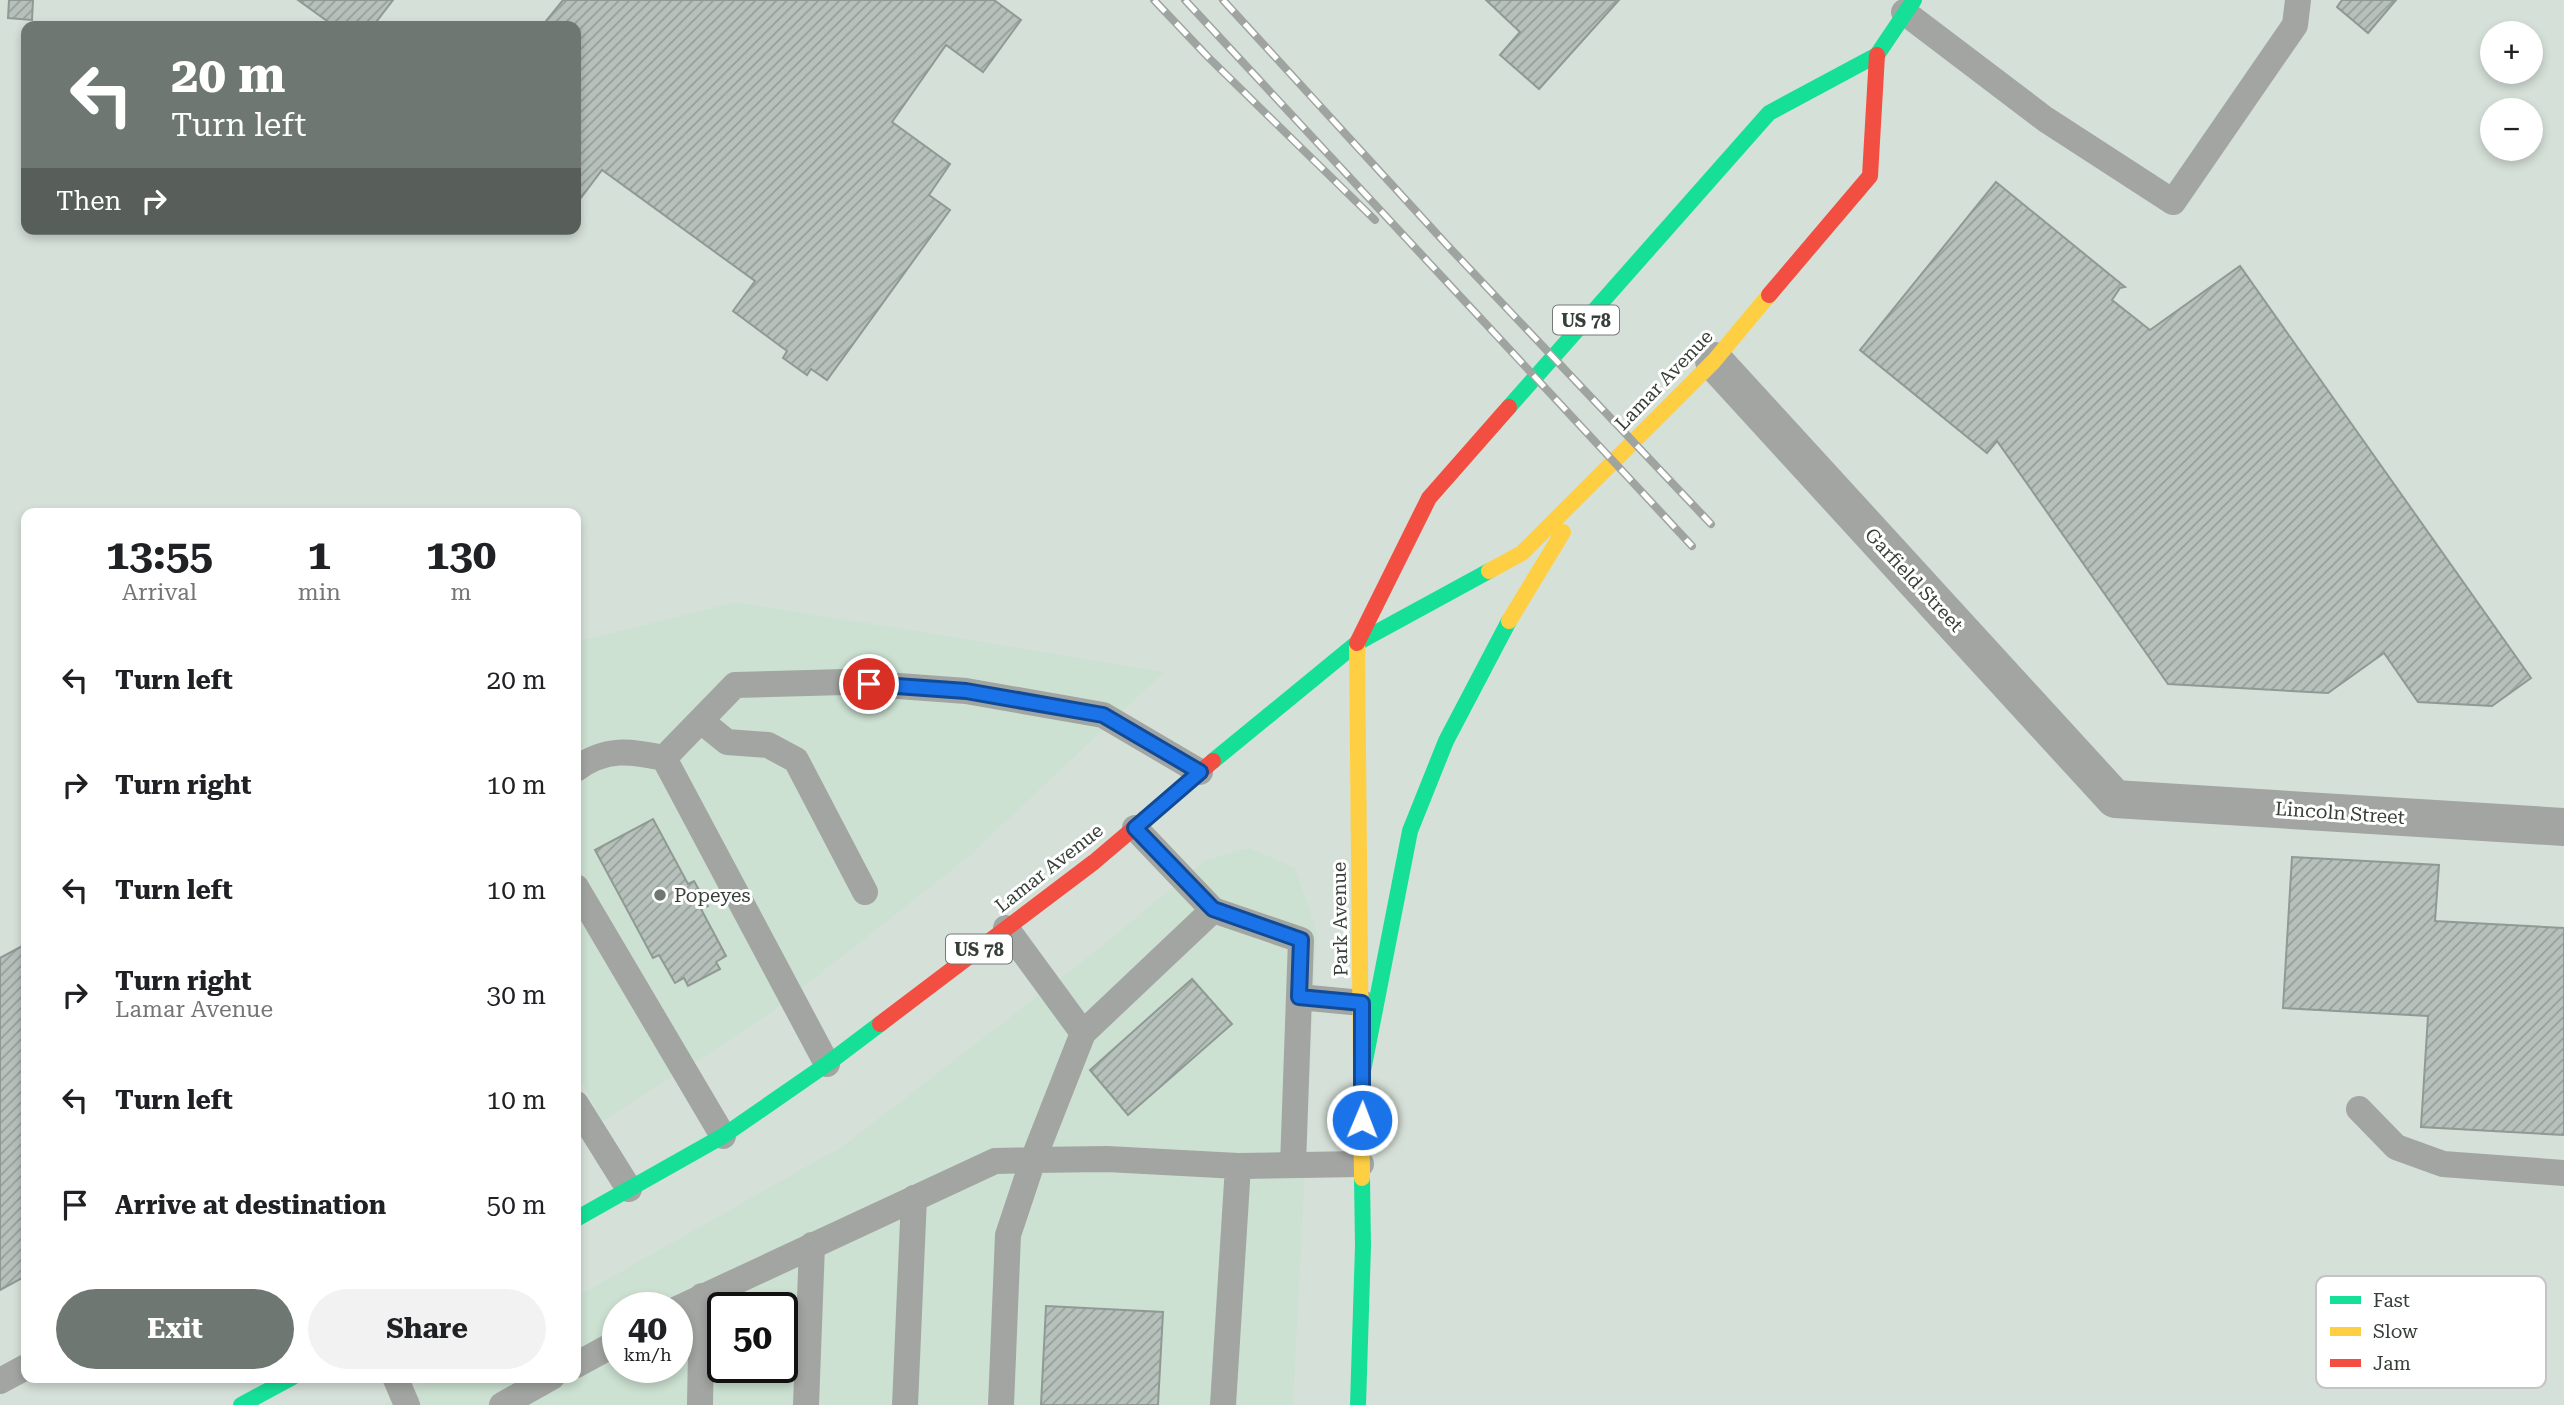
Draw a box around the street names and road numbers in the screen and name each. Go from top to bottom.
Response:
road number: US 78 [1553,306,1619,334]
street label: Lamar Avenue [1610,325,1718,435]
street label: Garfield Street [1860,523,1968,637]
street label: Lincoln Street [2274,797,2406,829]
street label: Lamar Avenue [990,819,1108,917]
street label: Park Avenue [1328,861,1352,977]
road number: US 78 [946,934,1012,964]

